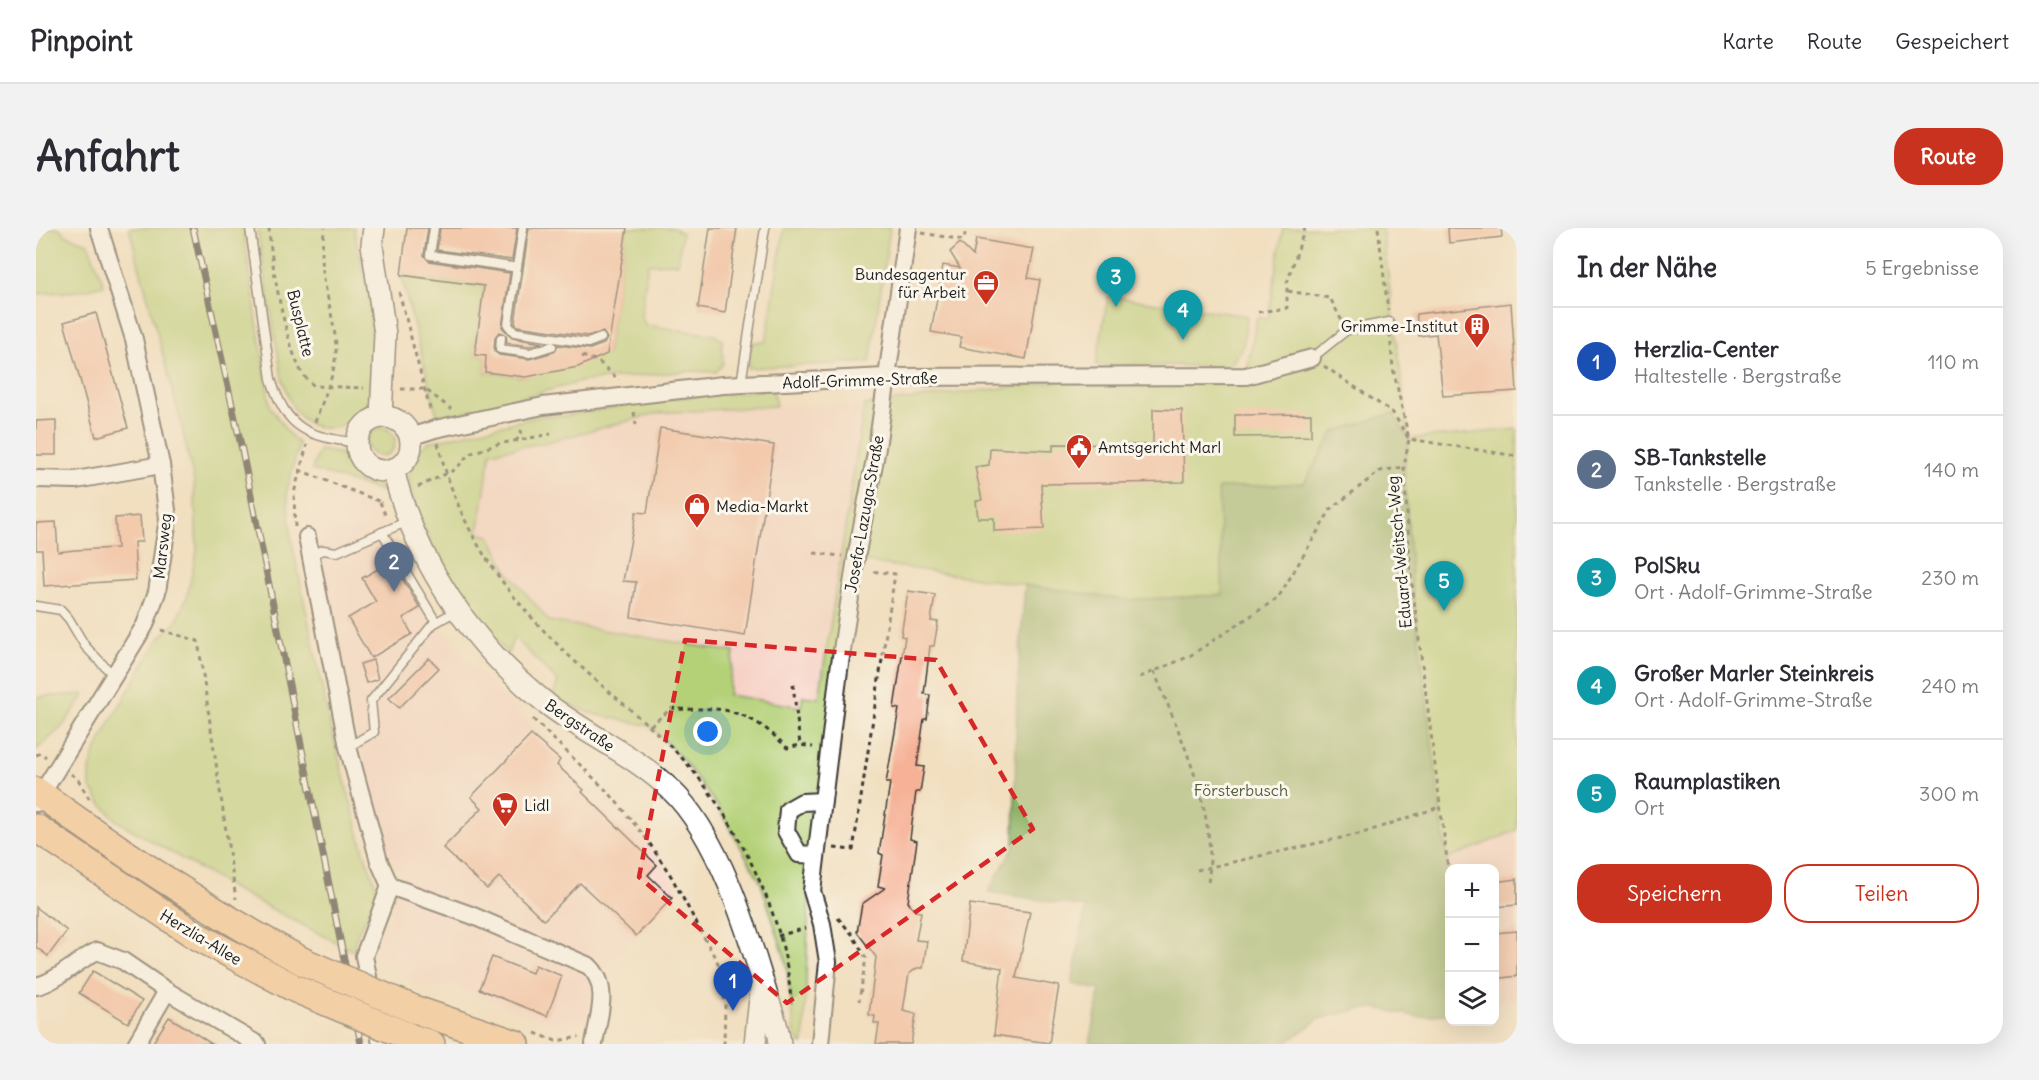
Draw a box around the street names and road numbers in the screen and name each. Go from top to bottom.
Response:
street label: Busplatte [283,287,319,359]
street label: Adolf-Grimme-Straße [782,367,938,393]
street label: Josefa-Lazuga-Straße [840,434,888,594]
street label: Eduard-Weitsch-Weg [1382,475,1416,629]
street label: Marsweg [149,512,175,580]
street label: Bergstraße [541,694,619,756]
street label: Herzlia-Allee [157,905,245,969]

